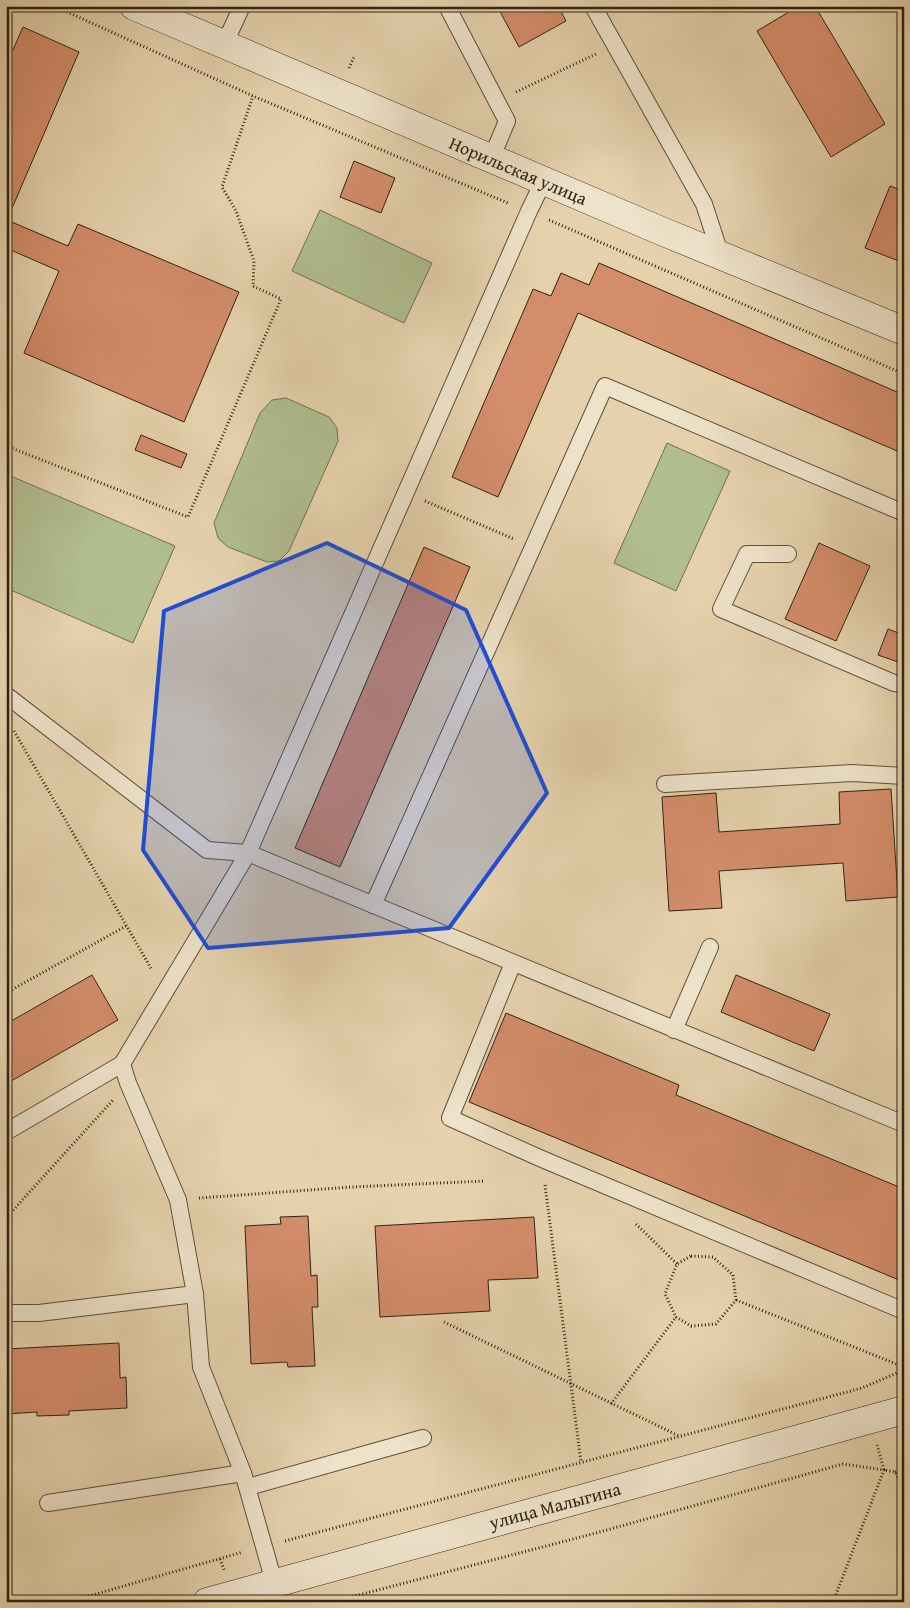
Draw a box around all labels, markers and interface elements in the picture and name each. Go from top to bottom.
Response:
street label: Норильская улица [445,129,592,212]
street label: улица Малыгина [485,1475,624,1536]

